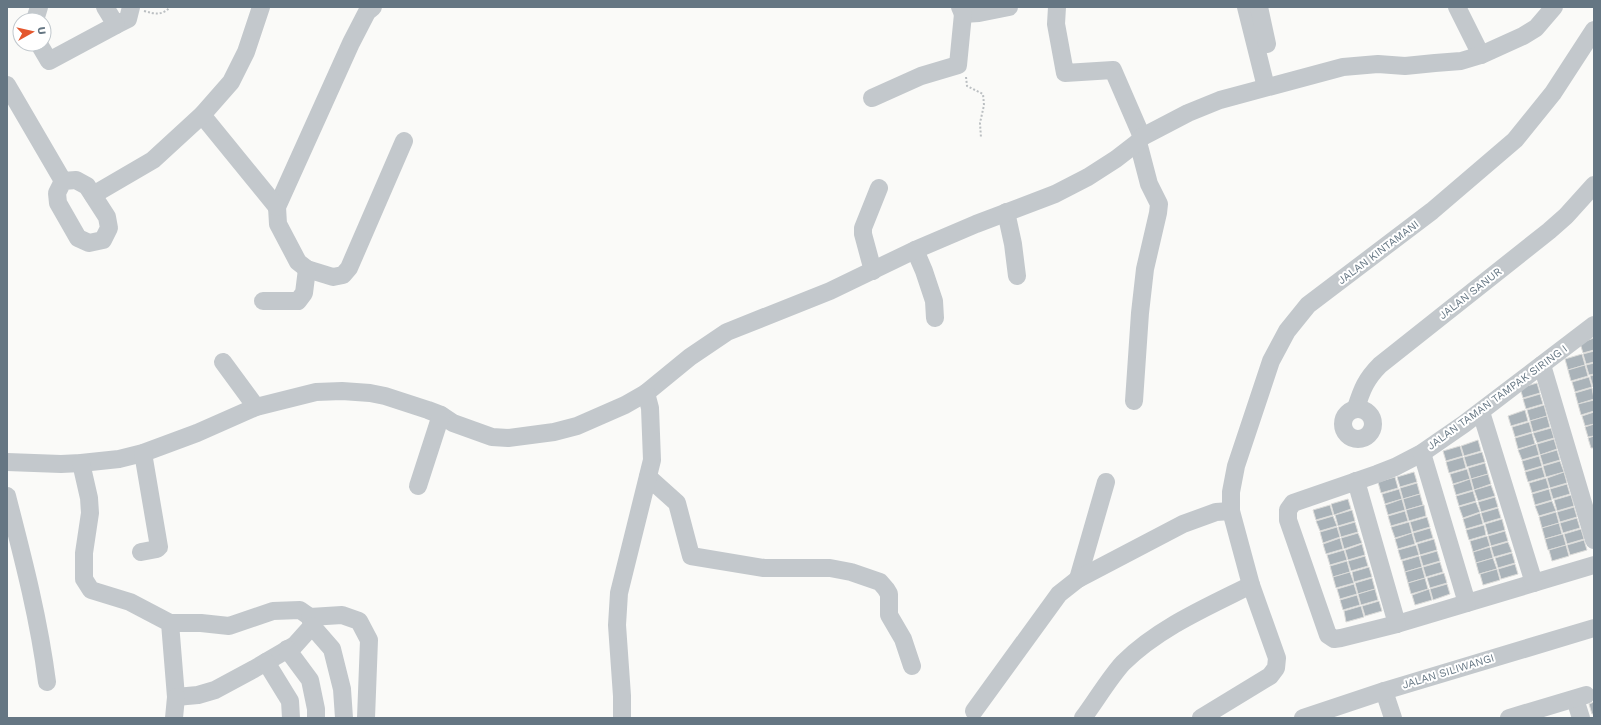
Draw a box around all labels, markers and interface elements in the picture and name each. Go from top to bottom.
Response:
north arrow [12,12,52,52]
text: U [34,26,48,36]
street label: JALAN KINTAMANI [1335,218,1421,287]
street label: JALAN SANUR [1436,265,1504,322]
street label: JALAN TAMAN TAMPAK SIRING I [1425,342,1570,453]
street label: JALAN SILIWANGI [1400,651,1496,692]

